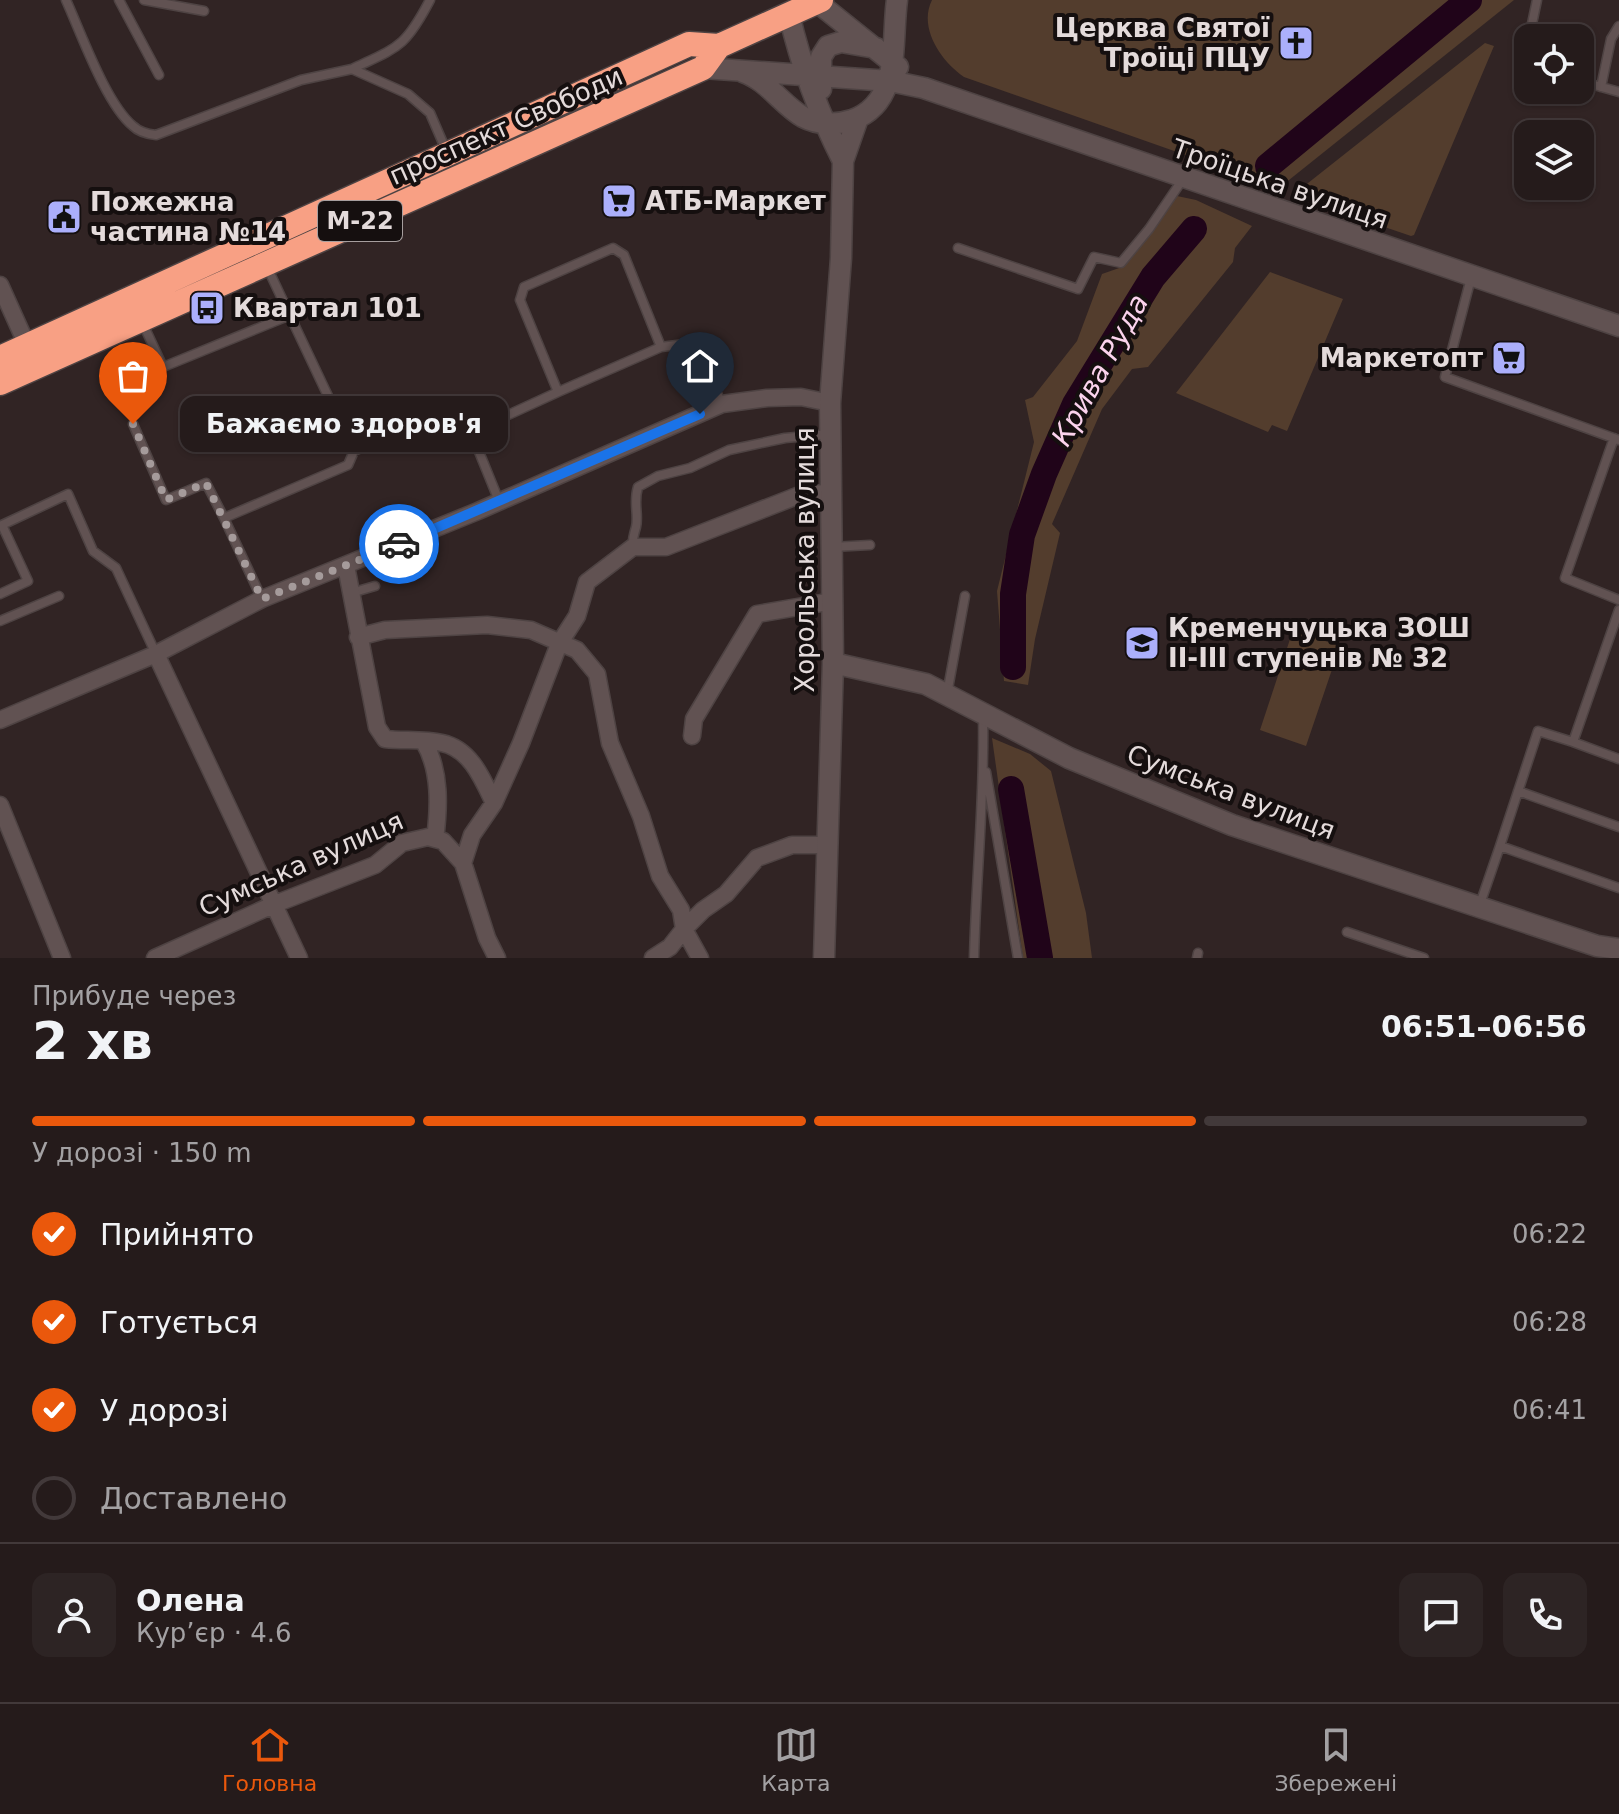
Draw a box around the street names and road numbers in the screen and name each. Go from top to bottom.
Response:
street label: проспект Свободи [385,61,627,191]
street label: Троїцька вулиця [1167,133,1392,235]
road number: М-22 [318,201,402,241]
street label: Хорольська вулиця [790,427,820,693]
street label: Сумська вулиця [1123,739,1339,845]
street label: Сумська вулиця [194,806,408,922]

